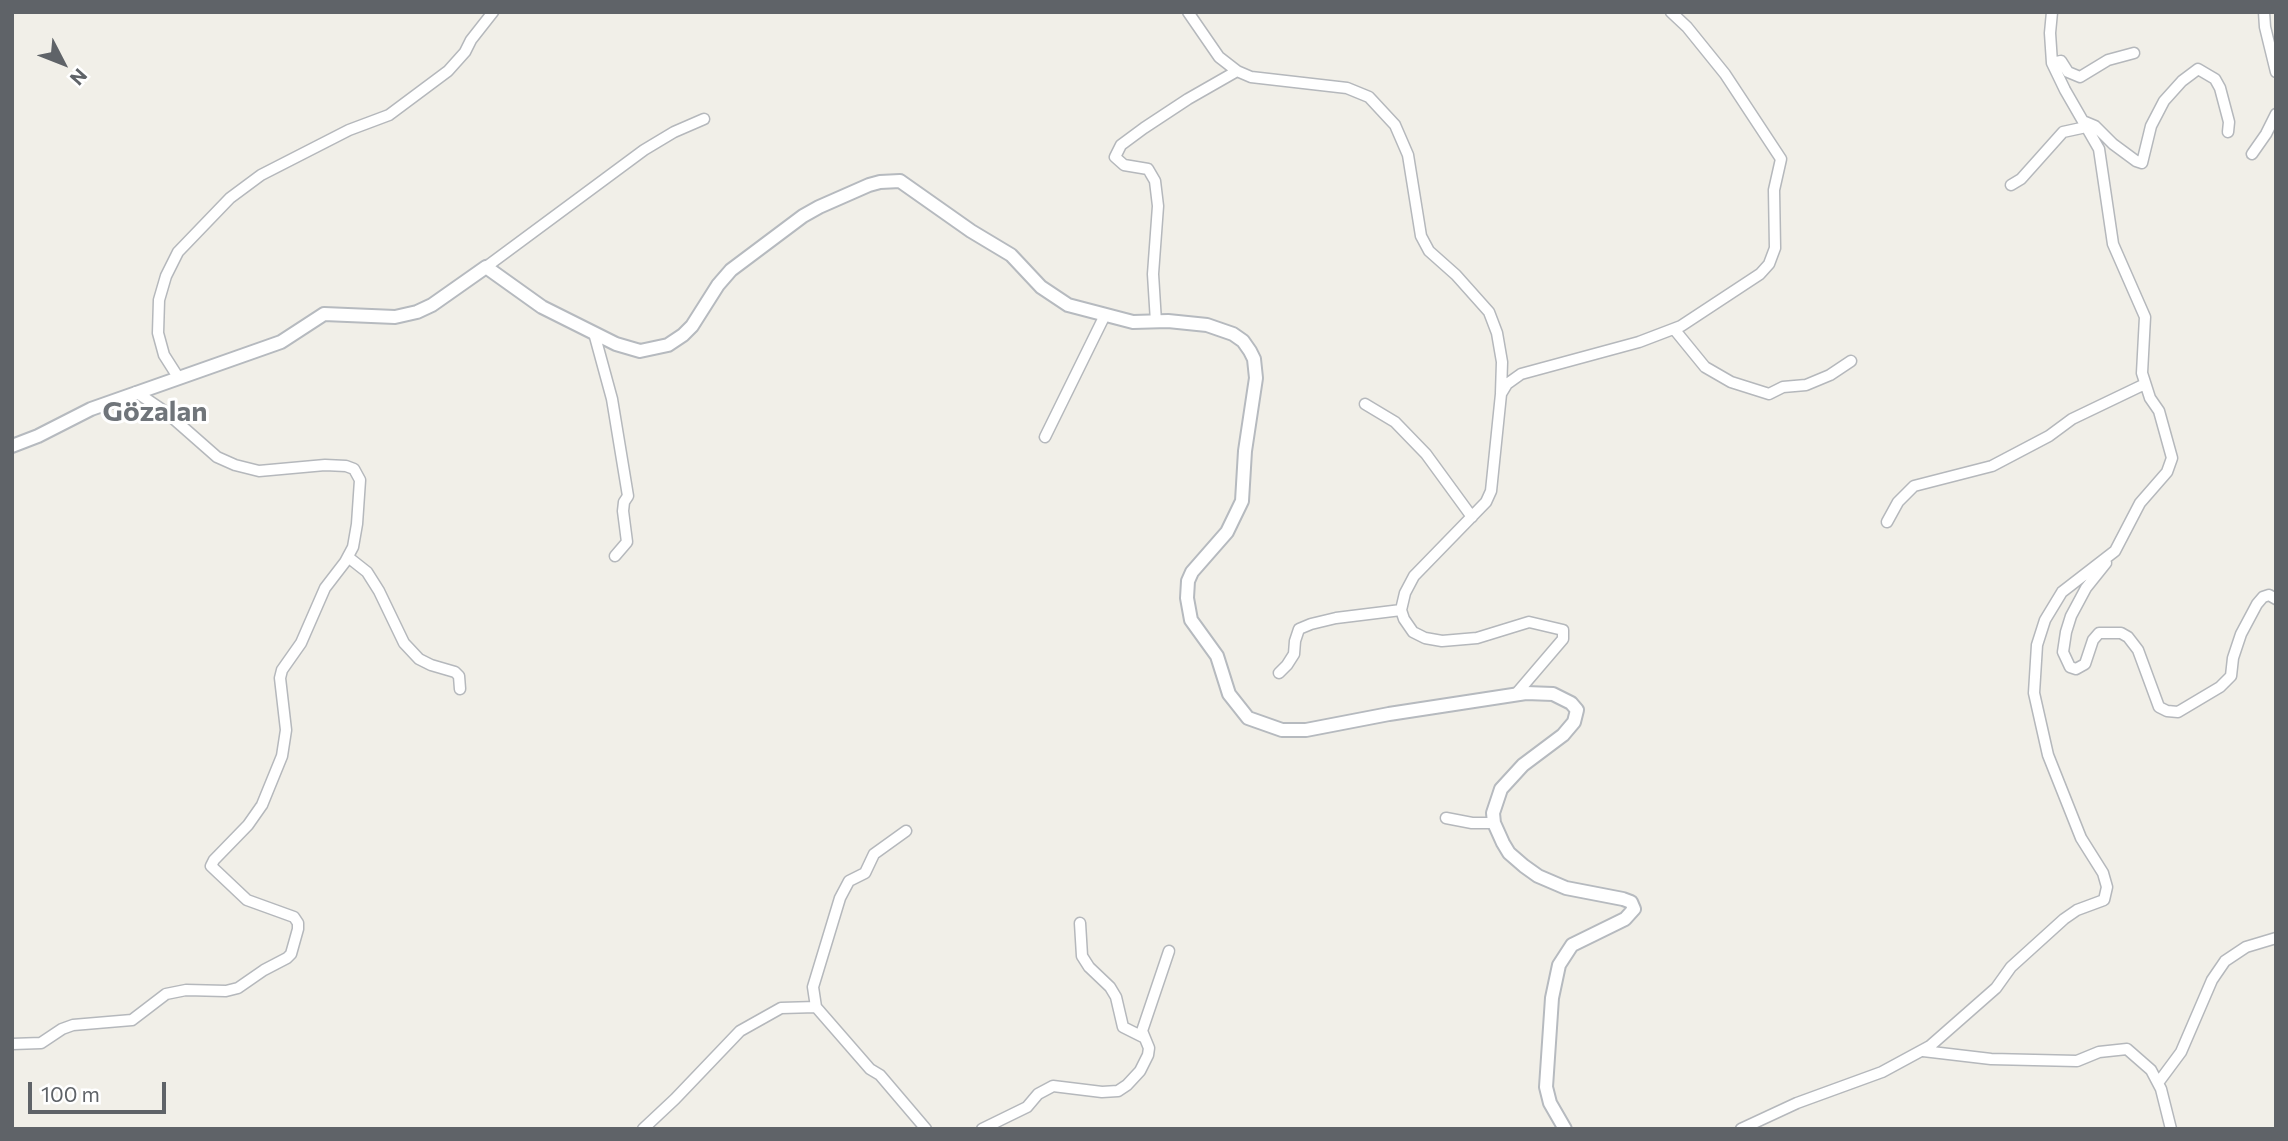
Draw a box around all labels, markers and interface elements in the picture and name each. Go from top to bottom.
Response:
north arrow [28,28,98,98]
text: N [66,64,92,90]
district label: Gözalan [103,395,207,429]
scale bar [32,1068,170,1112]
text: 100 m [41,1081,100,1106]

